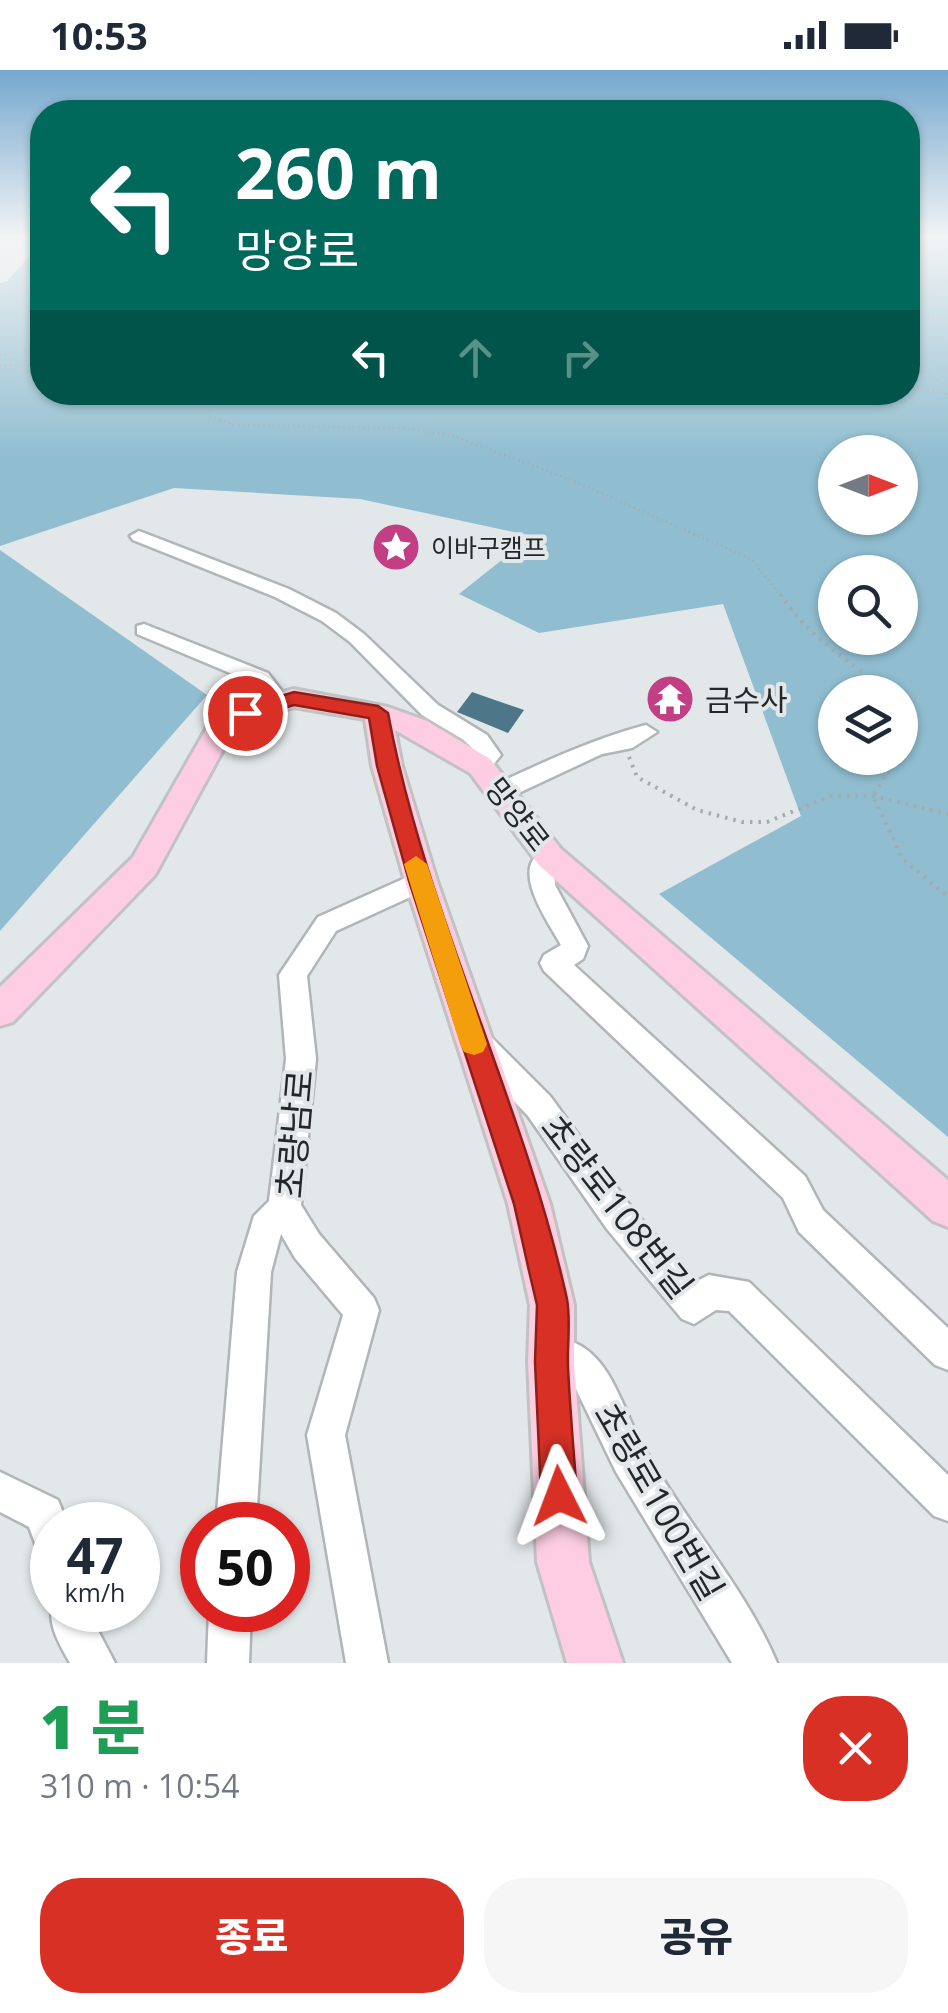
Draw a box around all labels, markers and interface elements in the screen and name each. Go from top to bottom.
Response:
text: 10:53 [50,9,148,61]
text: 260 m [235,124,442,220]
icon: left [70,140,200,270]
text: 망양로 [235,219,359,280]
icon: left [343,330,398,385]
icon: ahead [448,330,503,385]
icon: right [553,330,608,385]
north arrow [818,435,918,535]
map controls [818,435,918,775]
place icon: 이바구캠프 [370,521,422,573]
place label: 이바구캠프 [431,530,546,564]
button: search [818,555,918,655]
pin [203,671,288,756]
temple icon: 금수사 [644,673,696,725]
button: layers [818,675,918,775]
place label: 금수사 [705,679,788,720]
icon: arrive [218,686,273,741]
street label: 망양로 [476,769,560,859]
street label: 초량남로 [265,1068,323,1200]
street label: 초량로108번길 [531,1104,705,1308]
street label: 초량로100번길 [584,1394,736,1608]
position arrow [507,1444,611,1548]
speed limit sign: 50 [180,1502,310,1632]
text: 47 [66,1521,124,1589]
text: km/h [65,1575,125,1609]
text: 1 분 [40,1685,146,1767]
button: close [803,1696,908,1801]
text: 310 m · 10:54 [40,1764,239,1807]
button: 종료 [40,1878,464,1993]
button: 공유 [484,1878,908,1993]

